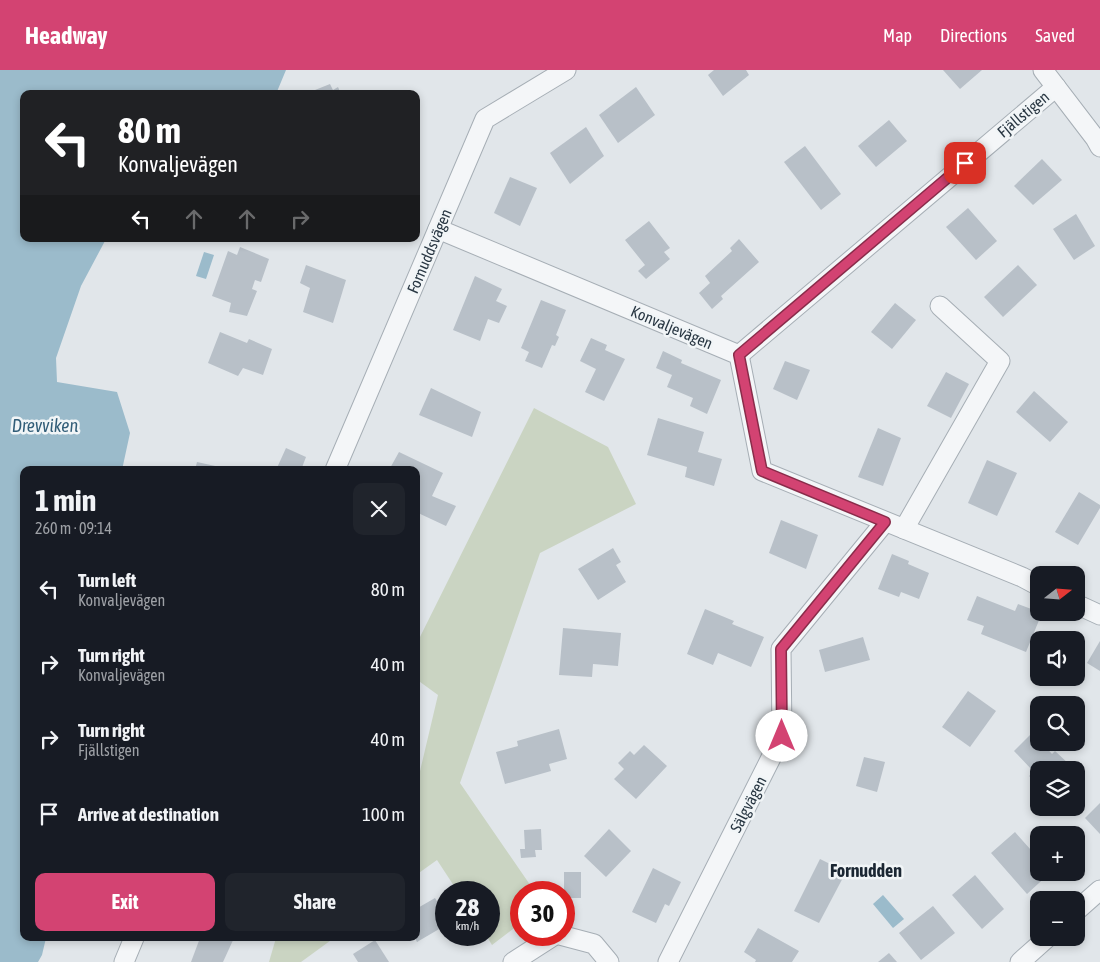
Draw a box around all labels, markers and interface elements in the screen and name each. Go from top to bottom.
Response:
text: Headway [25,22,108,49]
text: Map [883,25,912,46]
text: Directions [940,25,1007,46]
text: Saved [1035,25,1075,46]
street label: Fjällstigen [994,87,1053,141]
icon: left [35,110,100,175]
text: 80 m [118,110,181,150]
pin [944,142,986,184]
icon: arrive [951,149,979,177]
text: Konvaljevägen [118,151,238,177]
icon: left [127,205,155,233]
icon: ahead [180,205,208,233]
icon: ahead [233,205,261,233]
icon: right [286,205,314,233]
street label: Fornuddsvägen [403,206,456,296]
street label: Konvaljevägen [628,302,716,353]
water label: Drevviken [12,415,78,436]
text: 1 min [35,483,96,517]
button: close [353,483,405,535]
text: 260 m · 09:14 [35,519,112,537]
north arrow [1030,566,1085,621]
map controls [1030,566,1085,946]
text: Turn left [78,569,136,591]
icon: left [35,575,63,603]
text: 80 m [371,578,405,600]
text: Konvaljevägen [78,591,165,609]
button: sound [1030,631,1085,686]
text: Turn right [78,644,145,666]
icon: right [35,650,63,678]
text: 40 m [371,653,405,675]
text: Konvaljevägen [78,666,165,684]
button: search [1030,696,1085,751]
position arrow [755,709,807,761]
text: Turn right [78,719,145,741]
icon: right [35,725,63,753]
text: 40 m [371,728,405,750]
text: Fjällstigen [78,741,140,759]
button: layers [1030,761,1085,816]
street label: Sälgvägen [726,773,771,835]
icon: arrive [35,800,63,828]
text: Arrive at destination [78,803,219,825]
text: 100 m [362,803,405,825]
button: + [1030,826,1085,881]
district label: Fornudden [830,860,902,881]
button: Exit [35,873,215,931]
button: Share [225,873,405,931]
speed limit sign: 30 [510,881,575,946]
button: − [1030,891,1085,946]
text: 28 [456,893,479,921]
text: km/h [456,919,479,933]

